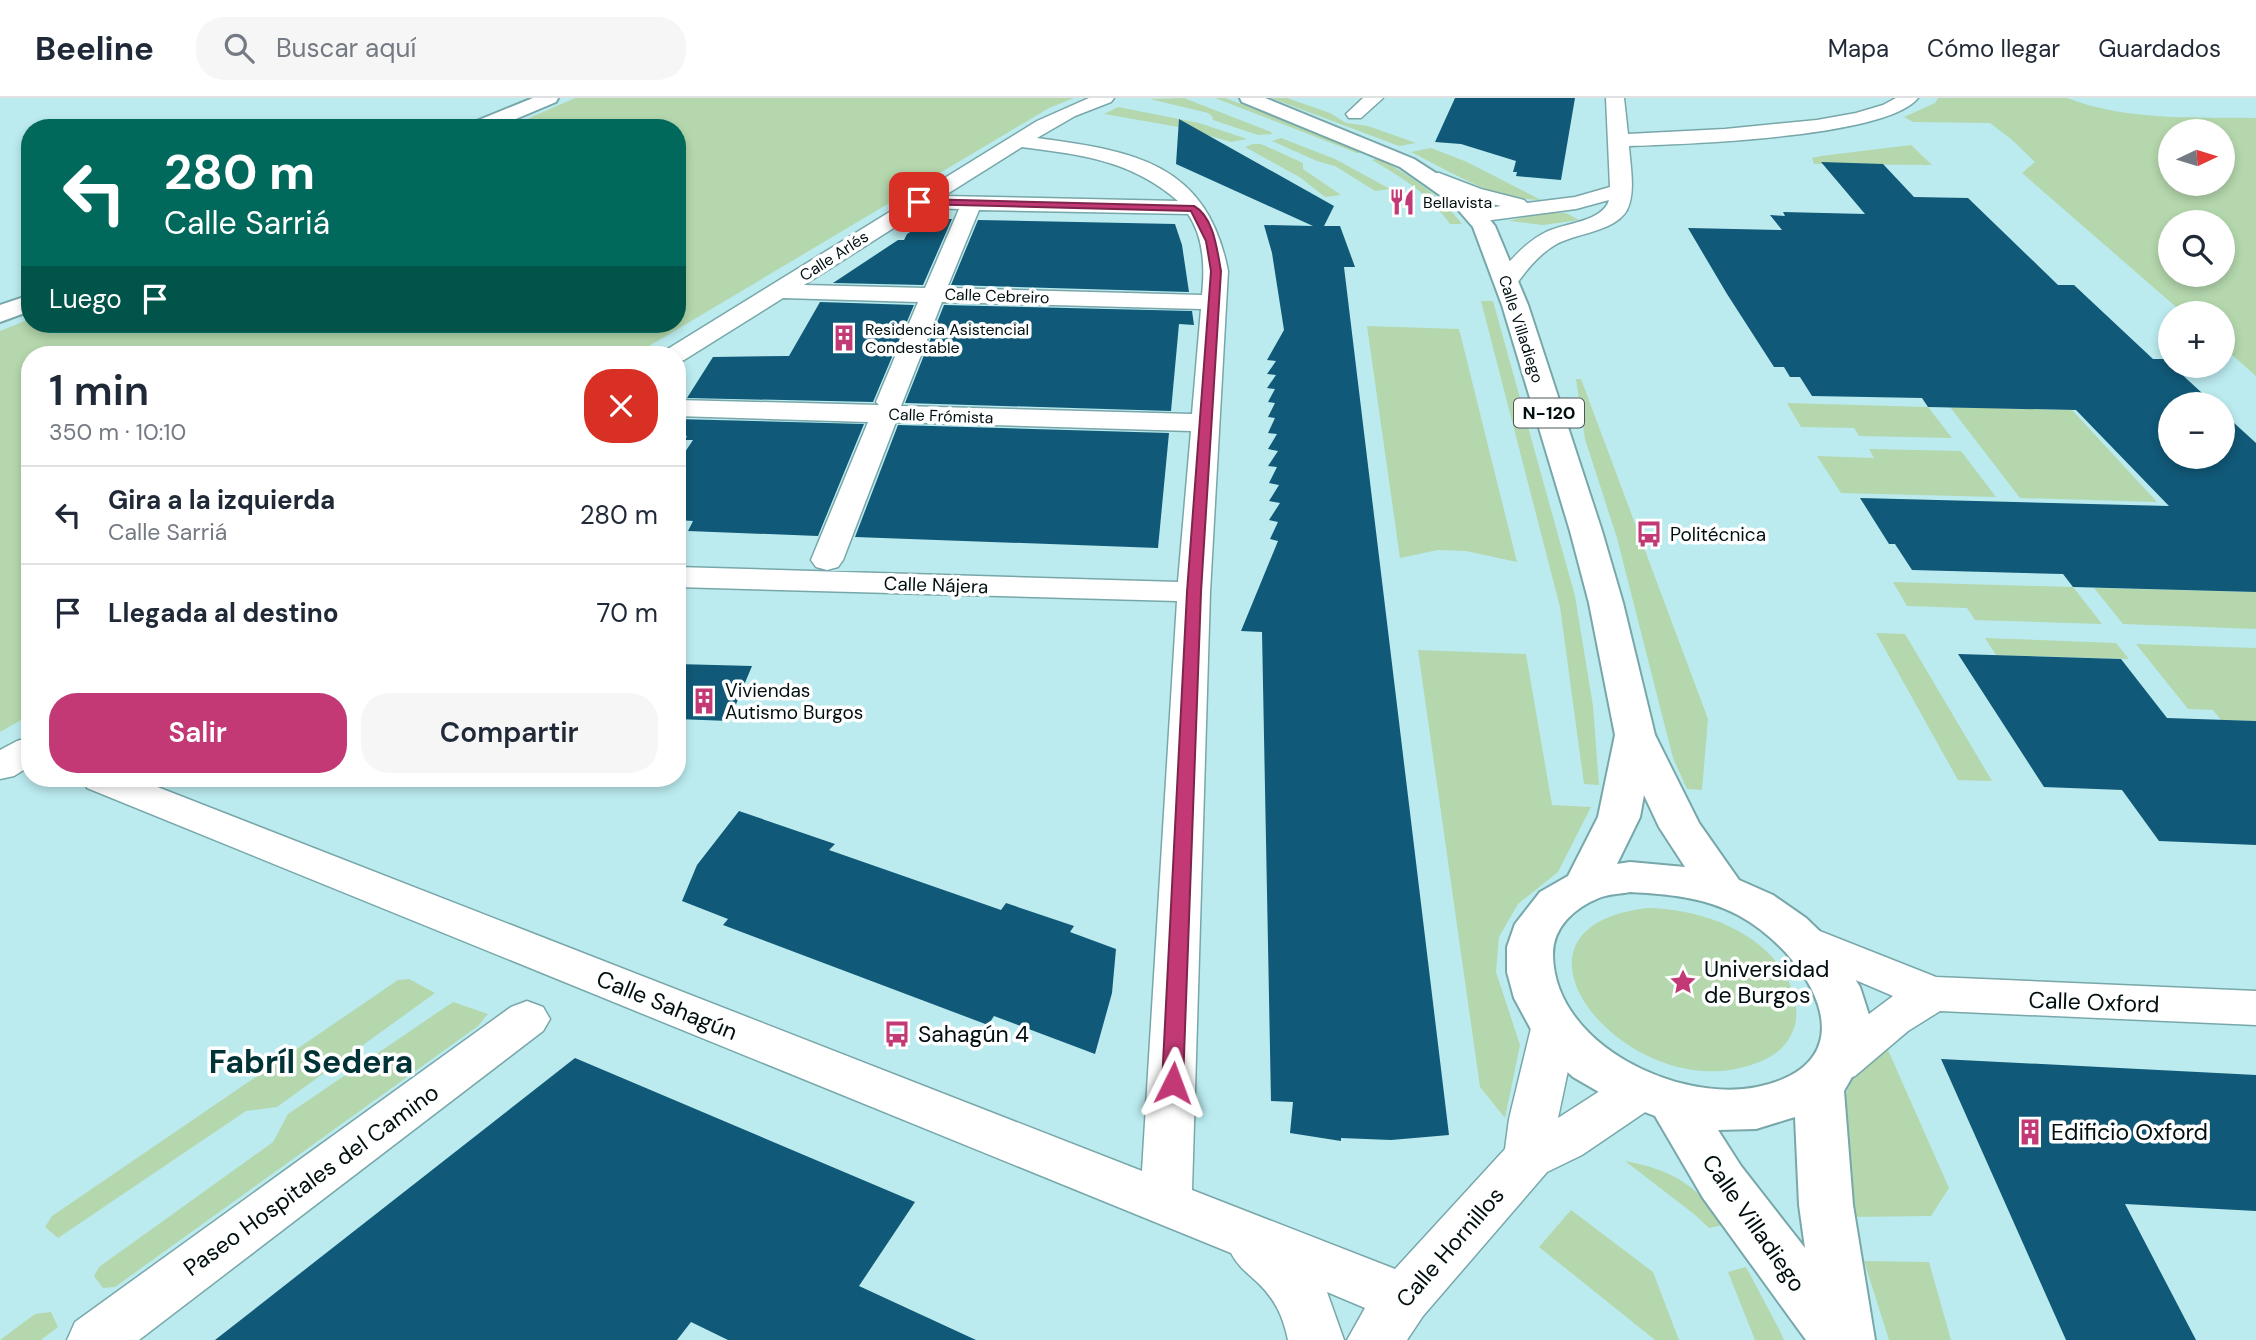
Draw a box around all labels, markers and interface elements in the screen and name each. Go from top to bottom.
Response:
search box [196,17,686,80]
text: Beeline [35,27,154,70]
icon: search [220,29,258,67]
text: Buscar aquí [276,31,416,65]
text: Mapa [1828,33,1889,64]
text: Cómo llegar [1927,33,2060,64]
text: Guardados [2098,33,2221,64]
north arrow [2158,119,2235,196]
map controls [2158,119,2235,469]
text: 280 m [164,140,315,204]
icon: left [49,147,140,238]
pin [889,172,949,232]
icon: arrive [900,183,938,221]
restaurant icon: Bellavista [1387,187,1417,217]
place label: Bellavista [1423,192,1492,213]
text: Calle Sarriá [164,202,330,244]
button: search [2158,210,2235,287]
street label: Calle Arlés [796,226,872,286]
street label: Calle Villadiego [1494,272,1548,386]
icon: arrive [136,280,174,318]
text: Luego [49,282,122,316]
street label: Calle Cebreiro [944,284,1050,308]
button: + [2158,301,2235,378]
place label: Residencia Asistencial Condestable [865,319,1029,358]
building icon: Residencia Asistencial Condestable [829,323,859,353]
text: 1 min [49,363,149,418]
button: close [584,369,658,443]
button: − [2158,392,2235,469]
road number: N-120 [1514,398,1584,428]
street label: Calle Frómista [888,404,994,428]
text: 350 m · 10:10 [49,417,186,447]
text: Gira a la izquierda [108,483,335,517]
icon: left [49,496,87,534]
text: 280 m [580,498,658,532]
text: Calle Sarriá [108,517,227,547]
bus stop icon: Politécnica [1634,519,1664,549]
place label: Politécnica [1670,522,1766,547]
street label: Calle Nájera [883,571,989,599]
icon: arrive [49,594,87,632]
text: Llegada al destino [108,596,339,630]
text: 70 m [597,596,658,630]
place label: Viviendas Autismo Burgos [725,678,863,725]
building icon: Viviendas Autismo Burgos [689,686,719,716]
button: Salir [49,693,347,773]
button: Compartir [361,693,658,773]
place label: Universidad de Burgos [1704,954,1829,1010]
street label: Calle Sahagún [592,963,742,1047]
place icon: Universidad de Burgos [1668,967,1698,997]
street label: Calle Oxford [2028,985,2160,1019]
bus stop icon: Sahagún 4 [882,1019,912,1049]
place label: Sahagún 4 [918,1019,1029,1049]
district label: Fabríl Sedera [209,1041,413,1083]
position arrow [1136,1046,1210,1120]
street label: Paseo Hospitales del Camino [177,1077,445,1283]
building icon: Edificio Oxford [2015,1117,2045,1147]
place label: Edificio Oxford [2051,1117,2208,1147]
street label: Calle Villadiego [1696,1148,1812,1298]
street label: Calle Hornillos [1389,1180,1511,1314]

